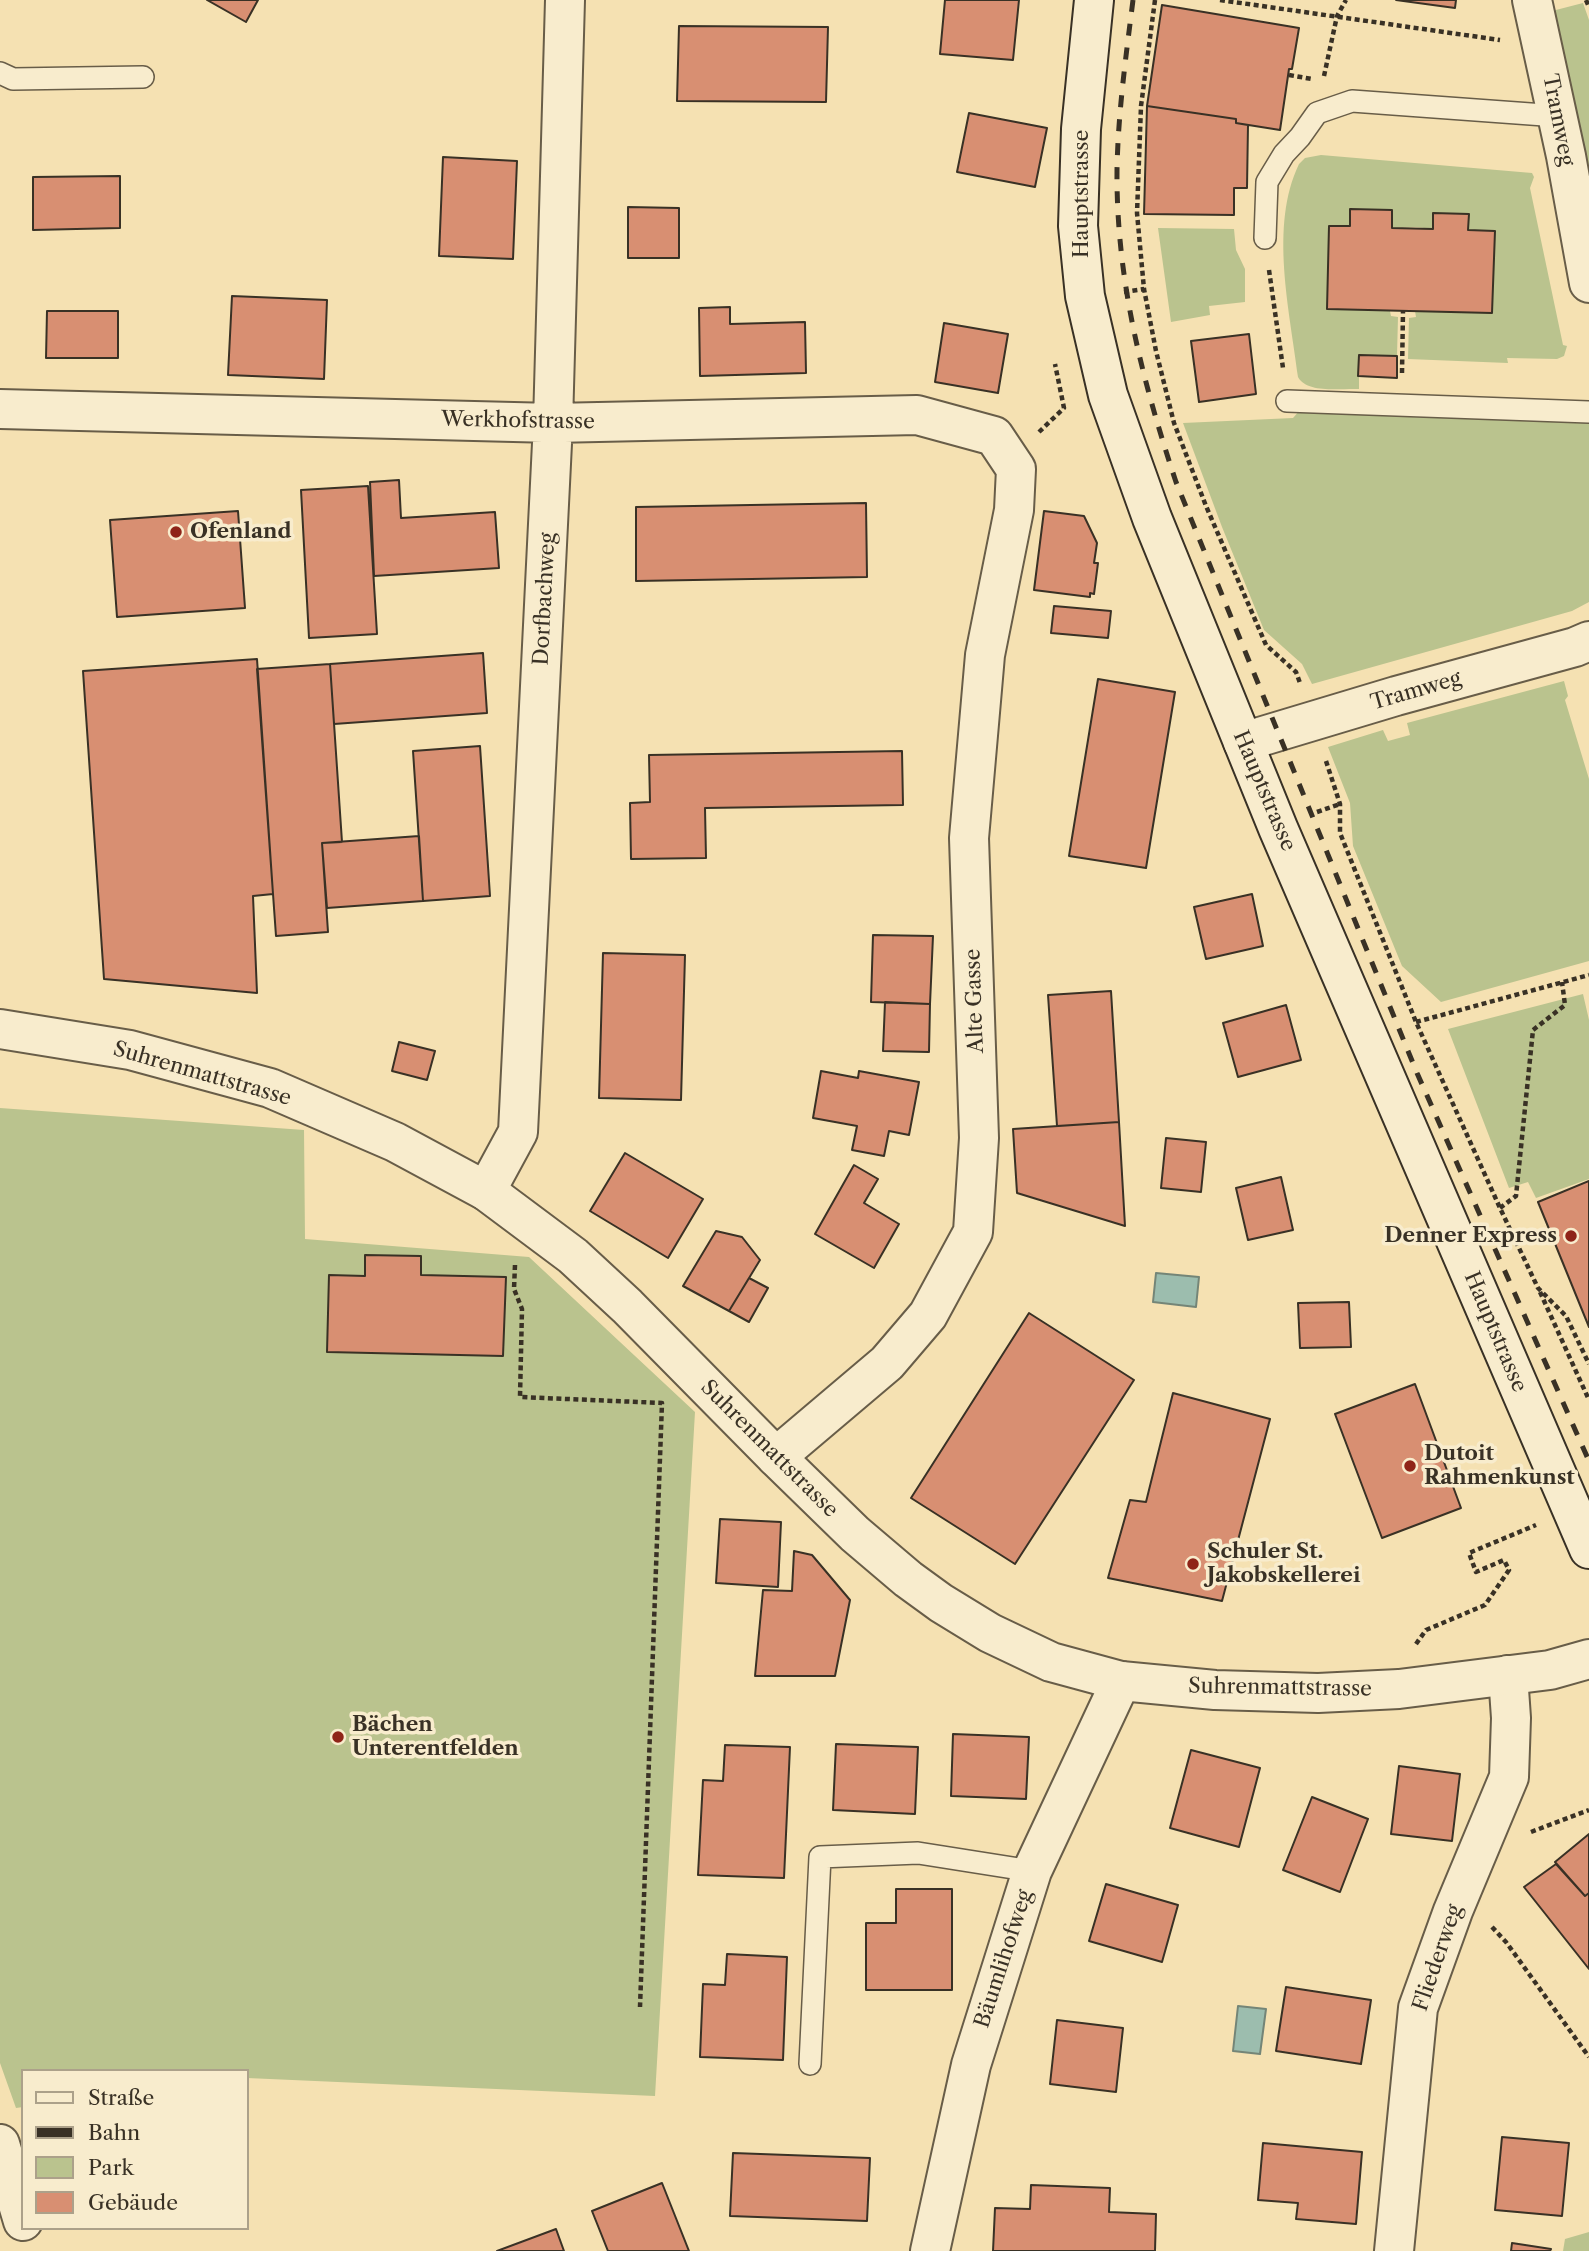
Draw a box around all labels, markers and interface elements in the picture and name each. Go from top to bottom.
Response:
street label: Tramweg [1537,72,1579,168]
street label: Hauptstrasse [1069,130,1095,258]
street label: Werkhofstrasse [441,407,595,435]
place label: Ofenland [190,519,291,545]
marker: Ofenland [168,524,184,540]
street label: Dorfbachweg [529,532,561,666]
street label: Tramweg [1368,666,1464,716]
street label: Hauptstrasse [1227,727,1301,855]
street label: Alte Gasse [961,948,989,1054]
street label: Suhrenmattstrasse [110,1037,294,1111]
place label: Denner Express [1384,1223,1557,1249]
marker: Denner Express [1563,1228,1579,1244]
street label: Hauptstrasse [1458,1268,1532,1396]
street label: Suhrenmattstrasse [695,1375,843,1523]
place label: Dutoit Rahmenkunst [1424,1441,1575,1491]
marker: Dutoit Rahmenkunst [1402,1458,1418,1474]
place label: Schuler St. Jakobskellerei [1207,1539,1360,1589]
marker: Schuler St. Jakobskellerei [1185,1556,1201,1572]
street label: Suhrenmattstrasse [1188,1674,1372,1702]
place label: Bächen Unterentfelden [352,1712,519,1762]
marker: Bächen Unterentfelden [330,1729,346,1745]
street label: Bäumlihofweg [970,1887,1038,2031]
street label: Fliederweg [1408,1901,1468,2015]
legend [21,2069,248,2230]
text: Straße [88,2085,154,2110]
text: Bahn [88,2120,140,2145]
text: Park [88,2155,134,2180]
text: Gebäude [88,2190,178,2215]

